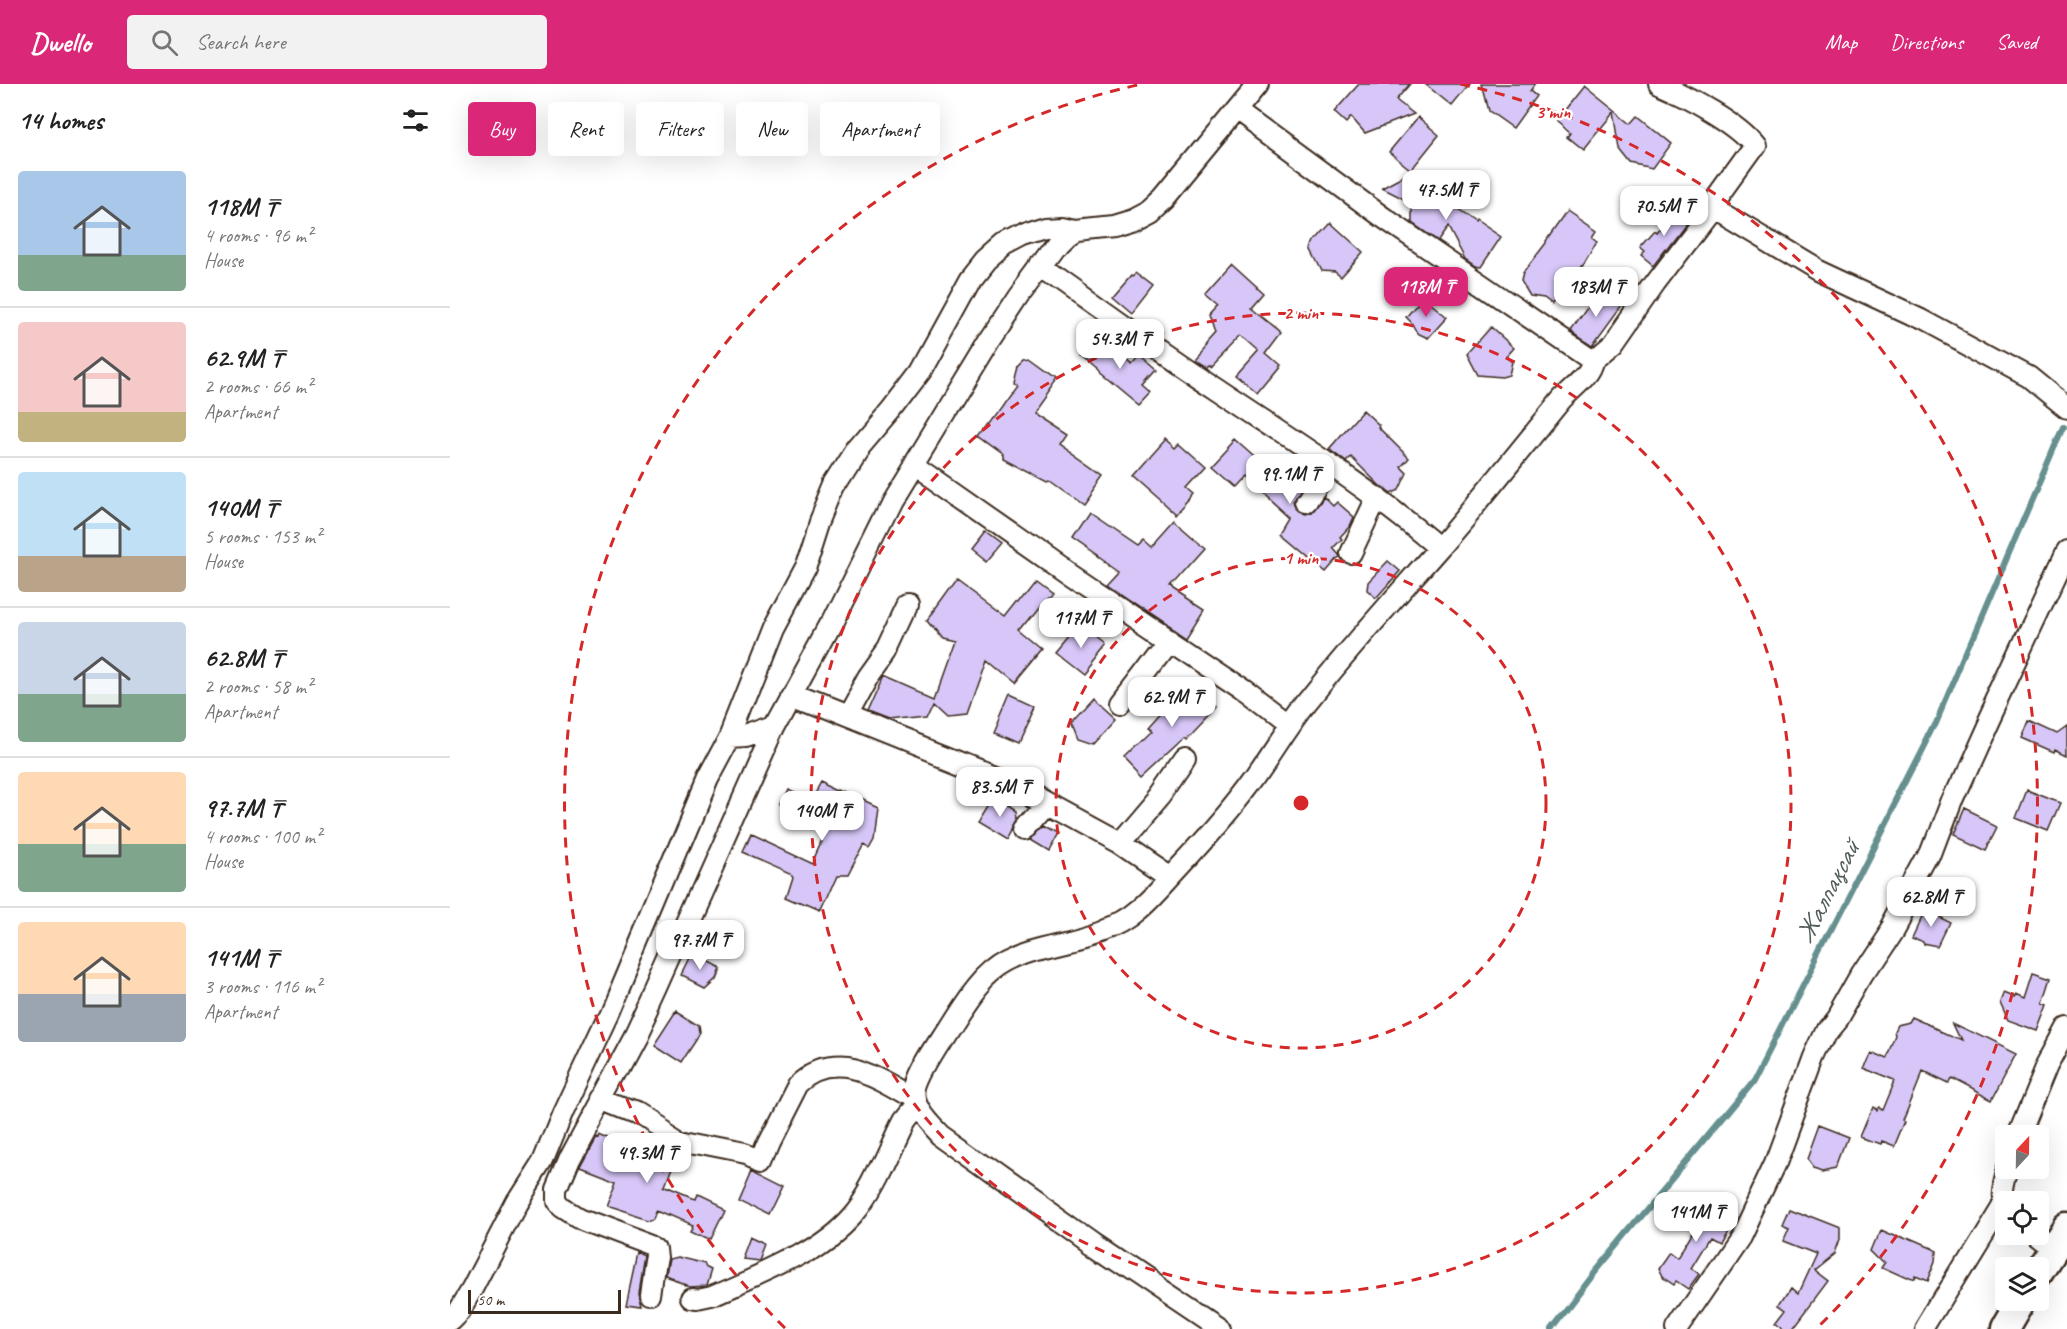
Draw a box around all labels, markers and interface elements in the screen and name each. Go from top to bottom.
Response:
search box [127,15,547,69]
text: Dwello [30,25,91,60]
icon: search [148,26,181,59]
text: Search here [196,28,286,56]
text: Map [1825,29,1857,55]
text: Directions [1890,29,1963,55]
text: Saved [1996,29,2037,55]
text: 3 min [1536,101,1571,123]
chip: Buy [468,102,536,156]
chip: Rent [548,102,624,156]
chip: Filters [636,102,724,156]
chip: New [736,102,808,156]
chip: Apartment [820,102,940,156]
text: 14 homes [18,104,103,137]
icon: filters [399,104,432,137]
pin: 47.5M ₸ [1391,170,1501,221]
text: 47.5M ₸ [1416,177,1476,202]
pin: 70.5M ₸ [1609,186,1719,237]
text: 118M ₸ [204,190,277,223]
text: 70.5M ₸ [1634,193,1694,218]
icon: home [66,195,138,267]
text: 4 rooms · 96 m² [204,223,312,248]
text: House [204,248,243,273]
pin: 118M ₸ [1377,267,1475,318]
pin: 183M ₸ [1547,267,1645,318]
text: 118M ₸ [1398,274,1454,299]
text: 183M ₸ [1568,274,1624,299]
text: 2 min [1284,302,1319,324]
pin: 54.3M ₸ [1065,319,1175,370]
text: 54.3M ₸ [1090,326,1150,351]
text: 62.9M ₸ [204,341,282,374]
icon: home [66,346,138,418]
text: 2 rooms · 66 m² [204,374,312,399]
text: Apartment [204,399,277,424]
pin: 99.1M ₸ [1235,454,1345,505]
text: 99.1M ₸ [1260,461,1320,486]
text: 140M ₸ [204,491,277,524]
icon: home [66,496,138,568]
text: 5 rooms · 153 m² [204,524,321,549]
text: 1 min [1284,547,1319,569]
text: House [204,549,243,574]
pin: 117M ₸ [1032,598,1130,649]
text: 117M ₸ [1053,605,1109,630]
text: 62.8M ₸ [204,641,283,674]
icon: home [66,646,138,718]
text: 2 rooms · 58 m² [204,674,312,699]
pin: 62.9M ₸ [1117,677,1227,728]
text: 62.9M ₸ [1142,684,1202,709]
text: Apartment [204,699,277,724]
pin: 83.5M ₸ [945,767,1055,818]
text: 83.5M ₸ [970,774,1030,799]
text: 97.7M ₸ [204,791,282,824]
pin: 140M ₸ [773,791,871,842]
centre of rings [1291,793,1311,813]
icon: home [66,796,138,868]
text: 140M ₸ [794,798,850,823]
text: 4 rooms · 100 m² [204,824,321,849]
water label: Жалпақсай [1787,830,1870,949]
text: House [204,849,243,874]
pin: 62.8M ₸ [1876,877,1986,928]
text: 62.8M ₸ [1901,884,1961,909]
pin: 97.7M ₸ [645,920,755,971]
text: 97.7M ₸ [670,927,730,952]
text: 141M ₸ [204,941,277,974]
icon: home [66,946,138,1018]
text: 3 rooms · 116 m² [204,974,321,999]
text: Apartment [204,999,277,1024]
north arrow [1995,1125,2049,1179]
map controls [1995,1125,2049,1311]
pin: 49.3M ₸ [592,1133,702,1184]
text: 49.3M ₸ [617,1140,677,1165]
button: locate [1995,1191,2049,1245]
pin: 141M ₸ [1647,1192,1745,1243]
text: 141M ₸ [1668,1199,1724,1224]
button: layers [1995,1257,2049,1311]
scale bar [468,1287,621,1314]
text: 50 m [477,1290,504,1310]

